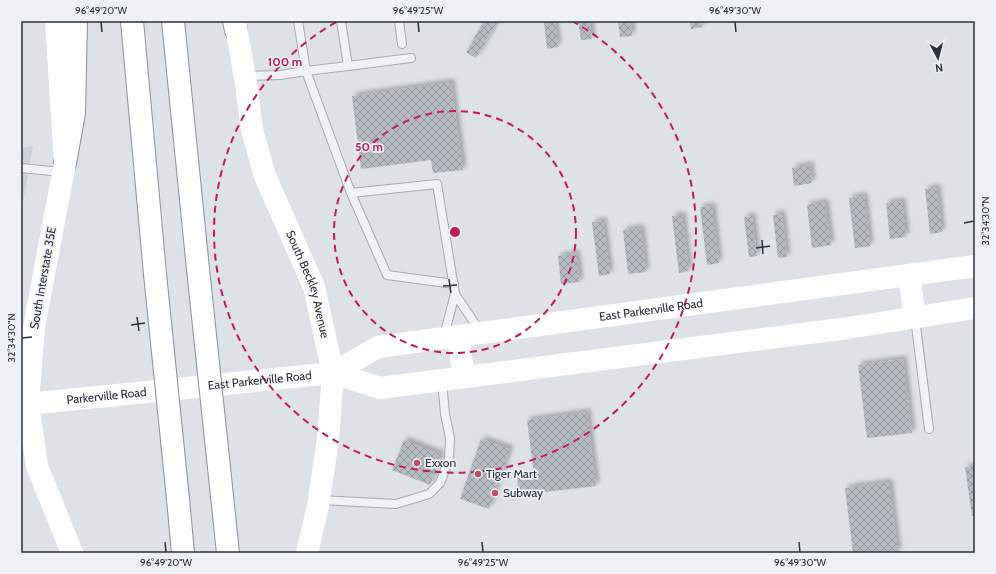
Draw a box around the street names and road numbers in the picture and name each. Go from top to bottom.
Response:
street label: South Interstate 35E [26,225,59,330]
street label: South Beckley Avenue [283,228,333,339]
street label: East Parkerville Road [598,295,704,324]
street label: East Parkerville Road [207,367,312,393]
street label: Parkerville Road [66,384,147,407]

